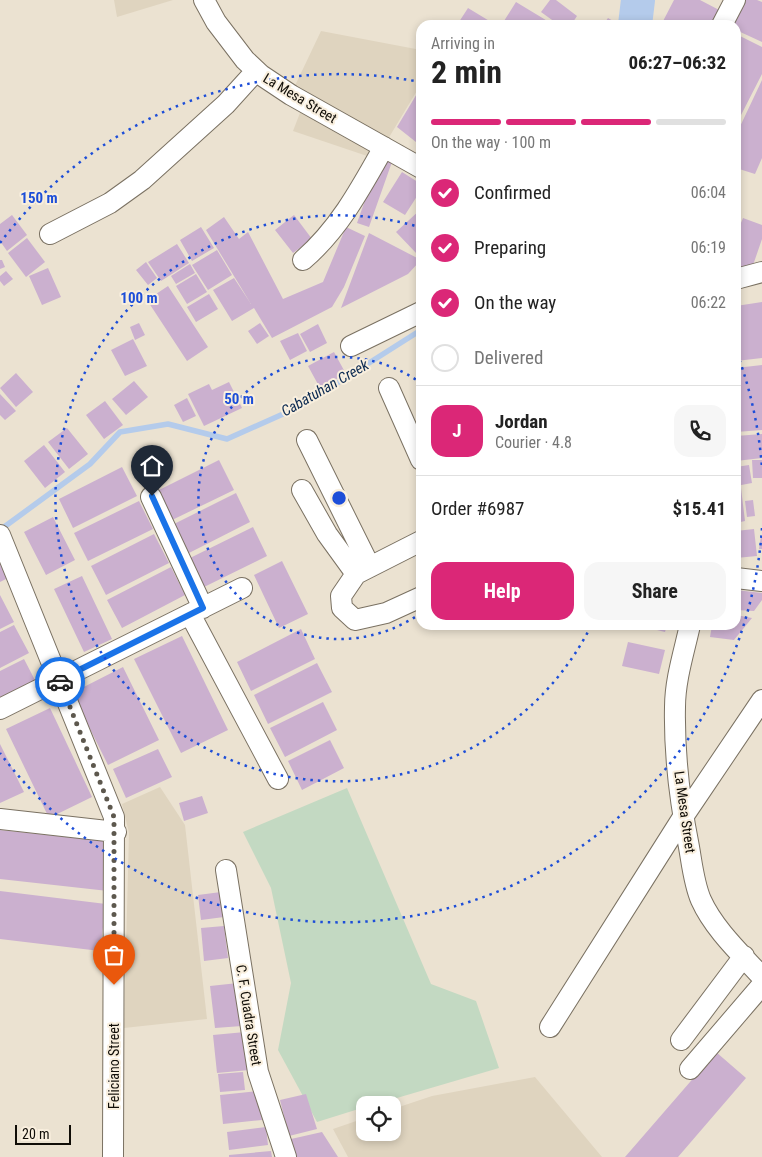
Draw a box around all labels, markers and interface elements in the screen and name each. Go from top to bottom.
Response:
text: Arriving in [431,34,495,53]
text: 06:27–06:32 [628,51,726,74]
text: 2 min [431,53,502,91]
street label: La Mesa Street [260,70,340,126]
text: On the way · 100 m [431,133,551,152]
icon: check [431,179,459,207]
text: Confirmed [474,181,551,204]
text: 06:04 [691,183,726,202]
text: 150 m [20,189,58,207]
icon: check [431,234,459,262]
text: Preparing [474,236,546,259]
text: 06:19 [691,238,726,257]
text: 100 m [120,289,158,307]
icon: check [431,289,459,317]
text: On the way [474,291,556,314]
text: 06:22 [691,293,726,312]
text: Delivered [474,346,543,369]
water label: Cabatuhan Creek [278,356,372,420]
text: 50 m [224,390,254,408]
button: phone [674,405,726,457]
text: Jordan [495,410,548,433]
text: J [452,419,462,442]
text: Courier · 4.8 [495,433,572,452]
pin [131,445,173,496]
icon: home [138,452,166,480]
centre of rings [330,489,348,507]
text: Order #6987 [431,497,524,520]
text: $15.41 [672,497,726,520]
button: Help [431,562,574,620]
button: Share [584,562,726,620]
courier [35,657,85,707]
icon: car [46,668,74,696]
street label: La Mesa Street [671,770,699,854]
pin [93,934,135,985]
icon: bag [100,941,128,969]
street label: C. F. Cuadra Street [233,963,265,1067]
street label: Feliciano Street [106,1023,122,1109]
map controls [356,1096,401,1141]
button: locate [356,1096,401,1141]
scale bar [15,1122,71,1145]
text: 20 m [22,1126,50,1142]

